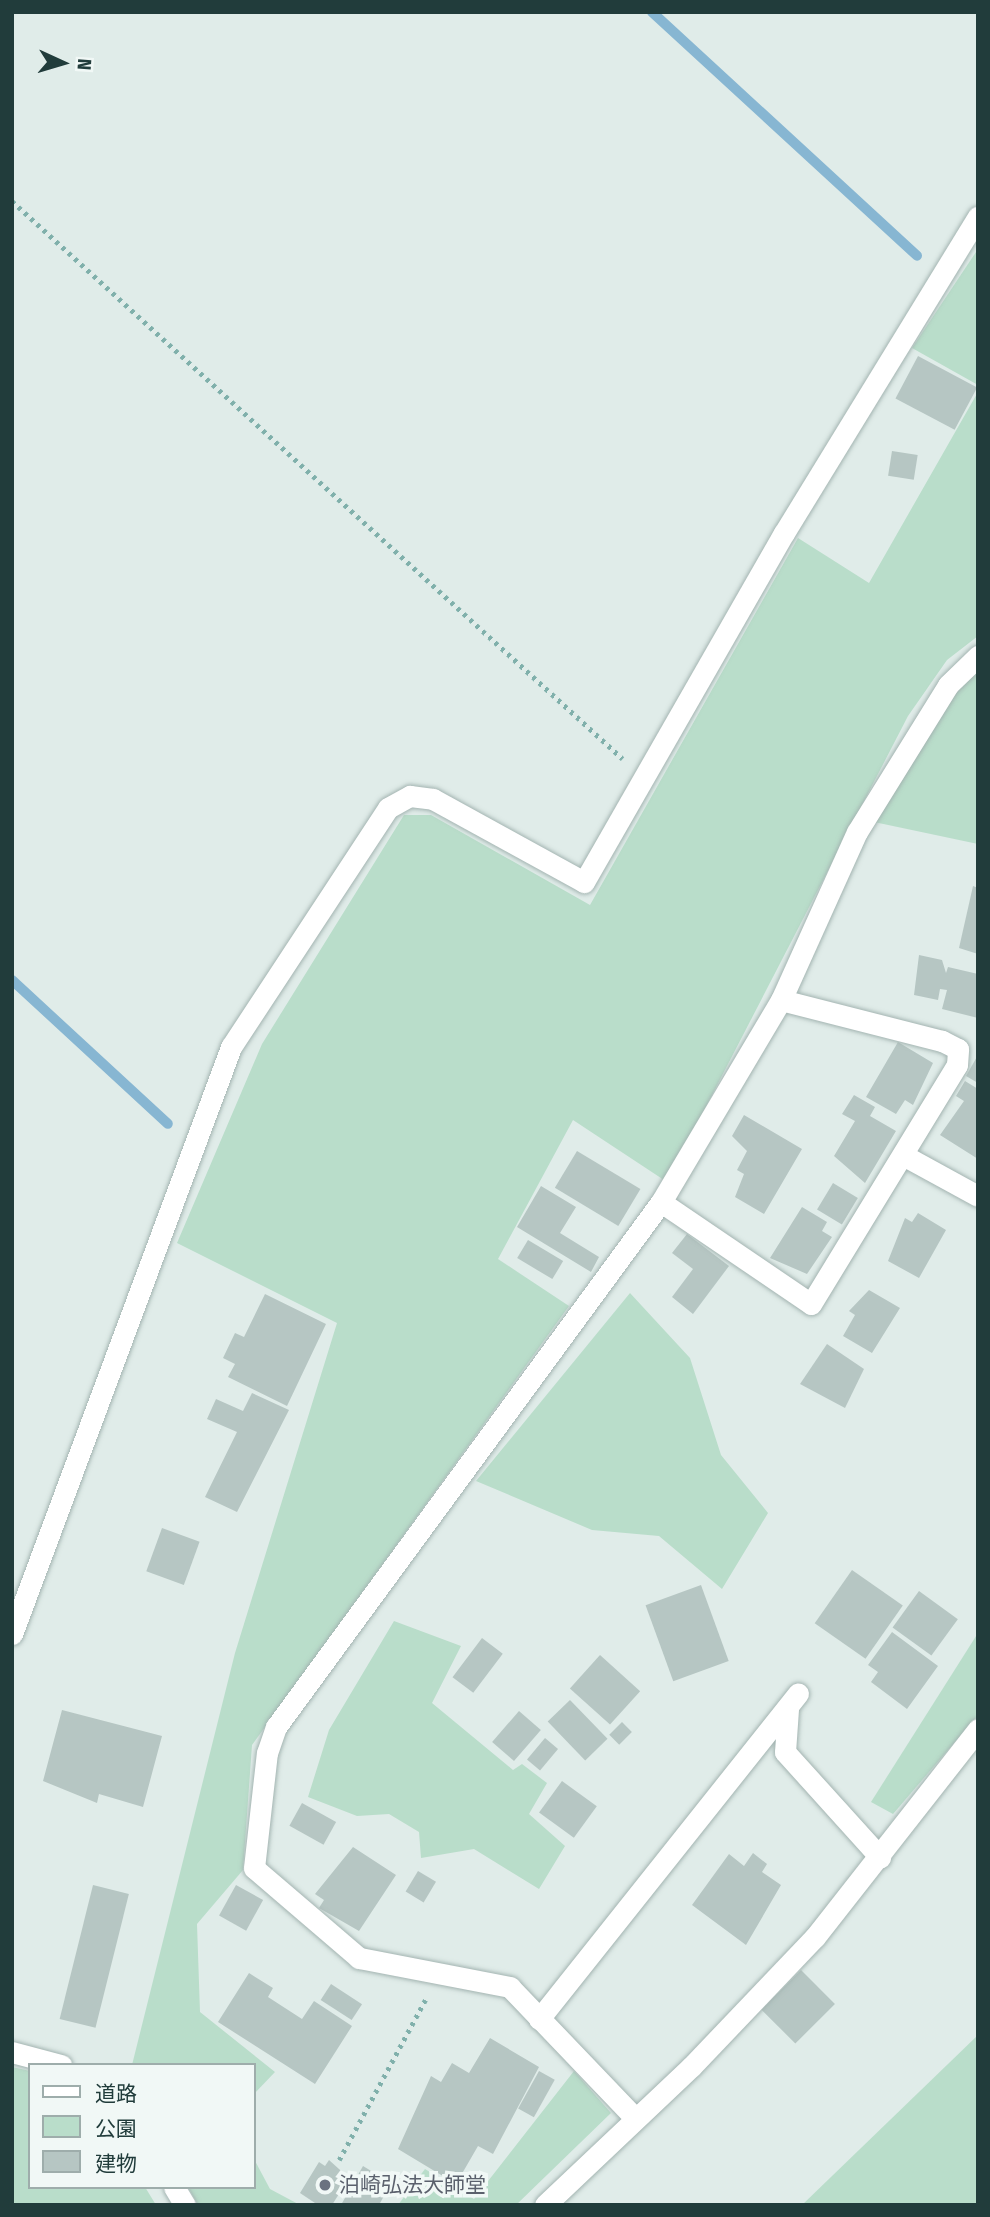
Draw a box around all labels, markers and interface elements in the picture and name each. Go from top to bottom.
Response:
north arrow [28,28,98,98]
text: N [73,58,96,71]
legend [28,2063,256,2189]
text: 道路 [95,2081,137,2107]
text: 公園 [95,2116,137,2142]
text: 建物 [95,2151,137,2177]
place label: 泊崎弘法大師堂 [339,2172,486,2198]
marker: 泊崎弘法大師堂 [317,2177,333,2193]

